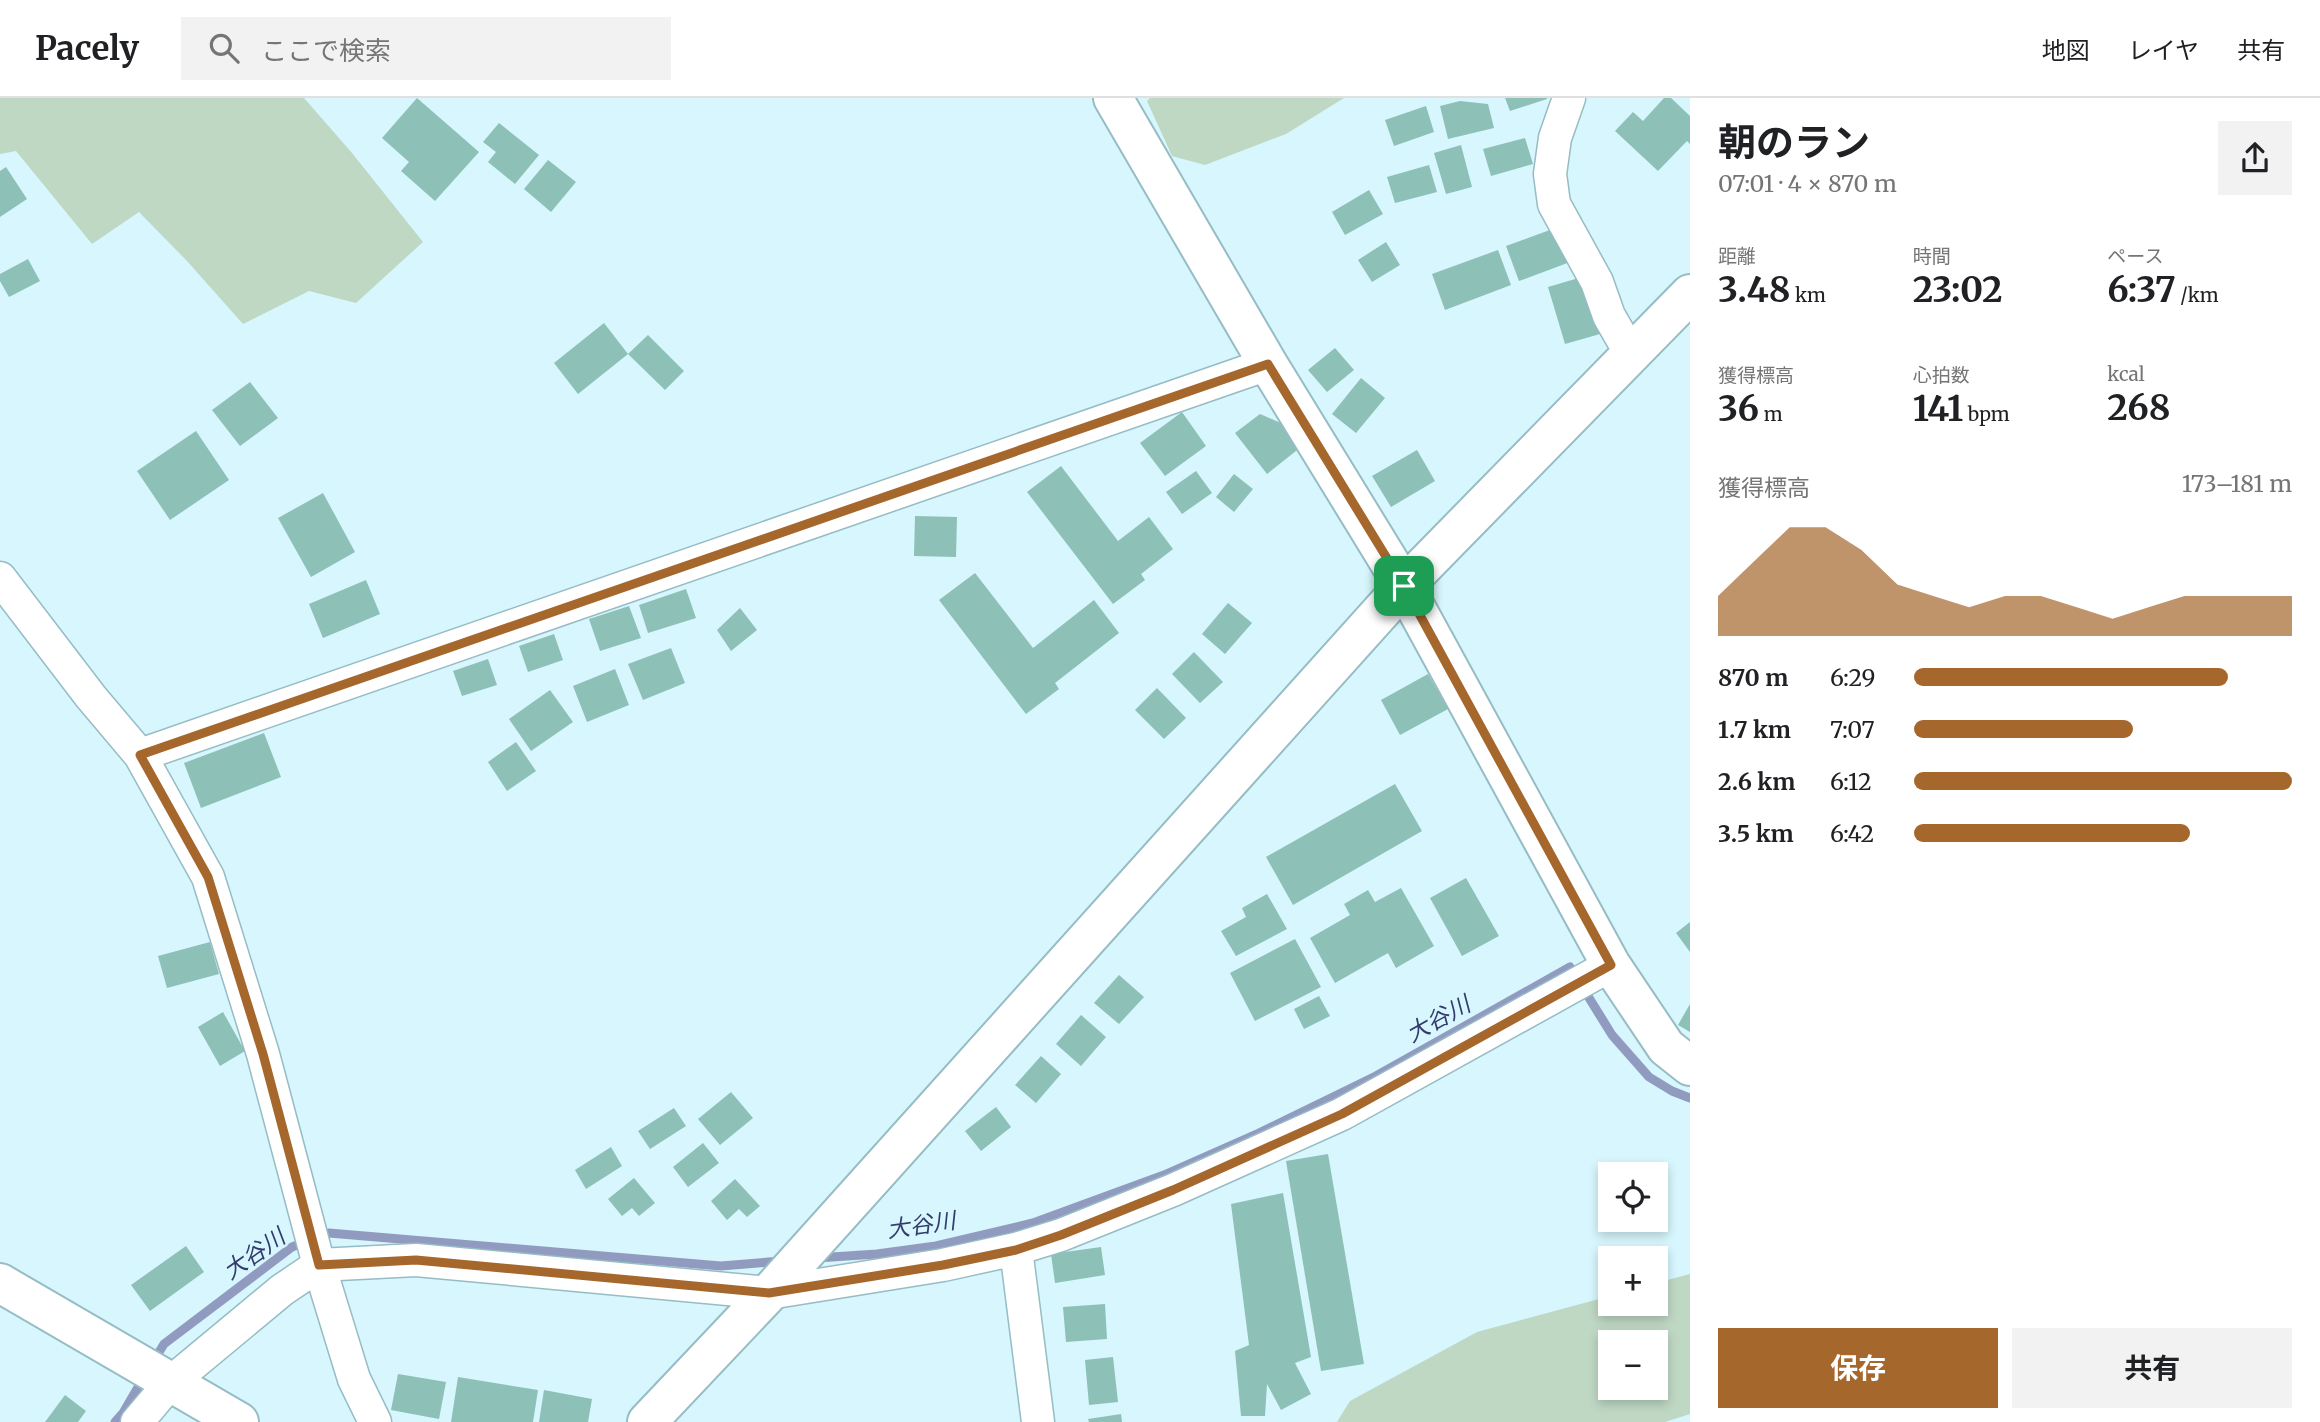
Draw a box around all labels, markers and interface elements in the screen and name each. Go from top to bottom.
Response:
search box [181,17,671,80]
text: Pacely [35,28,139,69]
icon: search [205,29,243,67]
text: ここで検索 [261,34,391,67]
text: 地図 [2042,35,2090,66]
text: レイヤ [2128,35,2199,66]
text: 共有 [2237,35,2285,66]
text: 朝のラン [1718,119,1870,166]
button: share [2218,121,2292,195]
text: 07:01 · 4 × 870 m [1718,169,1897,198]
text: 距離 [1718,244,1756,268]
text: 時間 [1913,244,1951,268]
text: ペース [2107,244,2163,268]
text: 3.48 [1718,268,1790,312]
text: 23:02 [1913,268,2003,312]
text: 6:37 [2107,268,2176,312]
text: km [1790,283,1826,307]
text: /km [2176,283,2219,307]
text: kcal [2107,362,2145,386]
text: 獲得標高 [1718,363,1794,387]
text: 心拍数 [1913,363,1970,387]
text: 268 [2107,386,2170,430]
text: 36 [1718,387,1759,431]
text: 141 [1913,387,1963,431]
text: m [1759,402,1783,426]
text: bpm [1963,402,2010,426]
text: 173–181 m [2182,469,2292,498]
text: 獲得標高 [1718,473,1810,502]
pin [1374,556,1434,616]
icon: arrive [1385,567,1423,605]
text: 870 m [1718,663,1788,692]
text: 6:29 [1830,663,1875,692]
text: 1.7 km [1718,715,1791,744]
text: 7:07 [1830,715,1875,744]
text: 2.6 km [1718,767,1795,796]
text: 6:12 [1830,767,1872,796]
text: 3.5 km [1718,819,1794,848]
text: 6:42 [1830,819,1874,848]
water label: 大谷川 [1401,988,1478,1048]
map controls [1598,1162,1668,1400]
button: locate [1598,1162,1668,1232]
water label: 大谷川 [885,1205,960,1244]
water label: 大谷川 [217,1220,293,1285]
button: + [1598,1246,1668,1316]
button: 保存 [1718,1328,1998,1408]
button: 共有 [2012,1328,2292,1408]
button: − [1598,1330,1668,1400]

